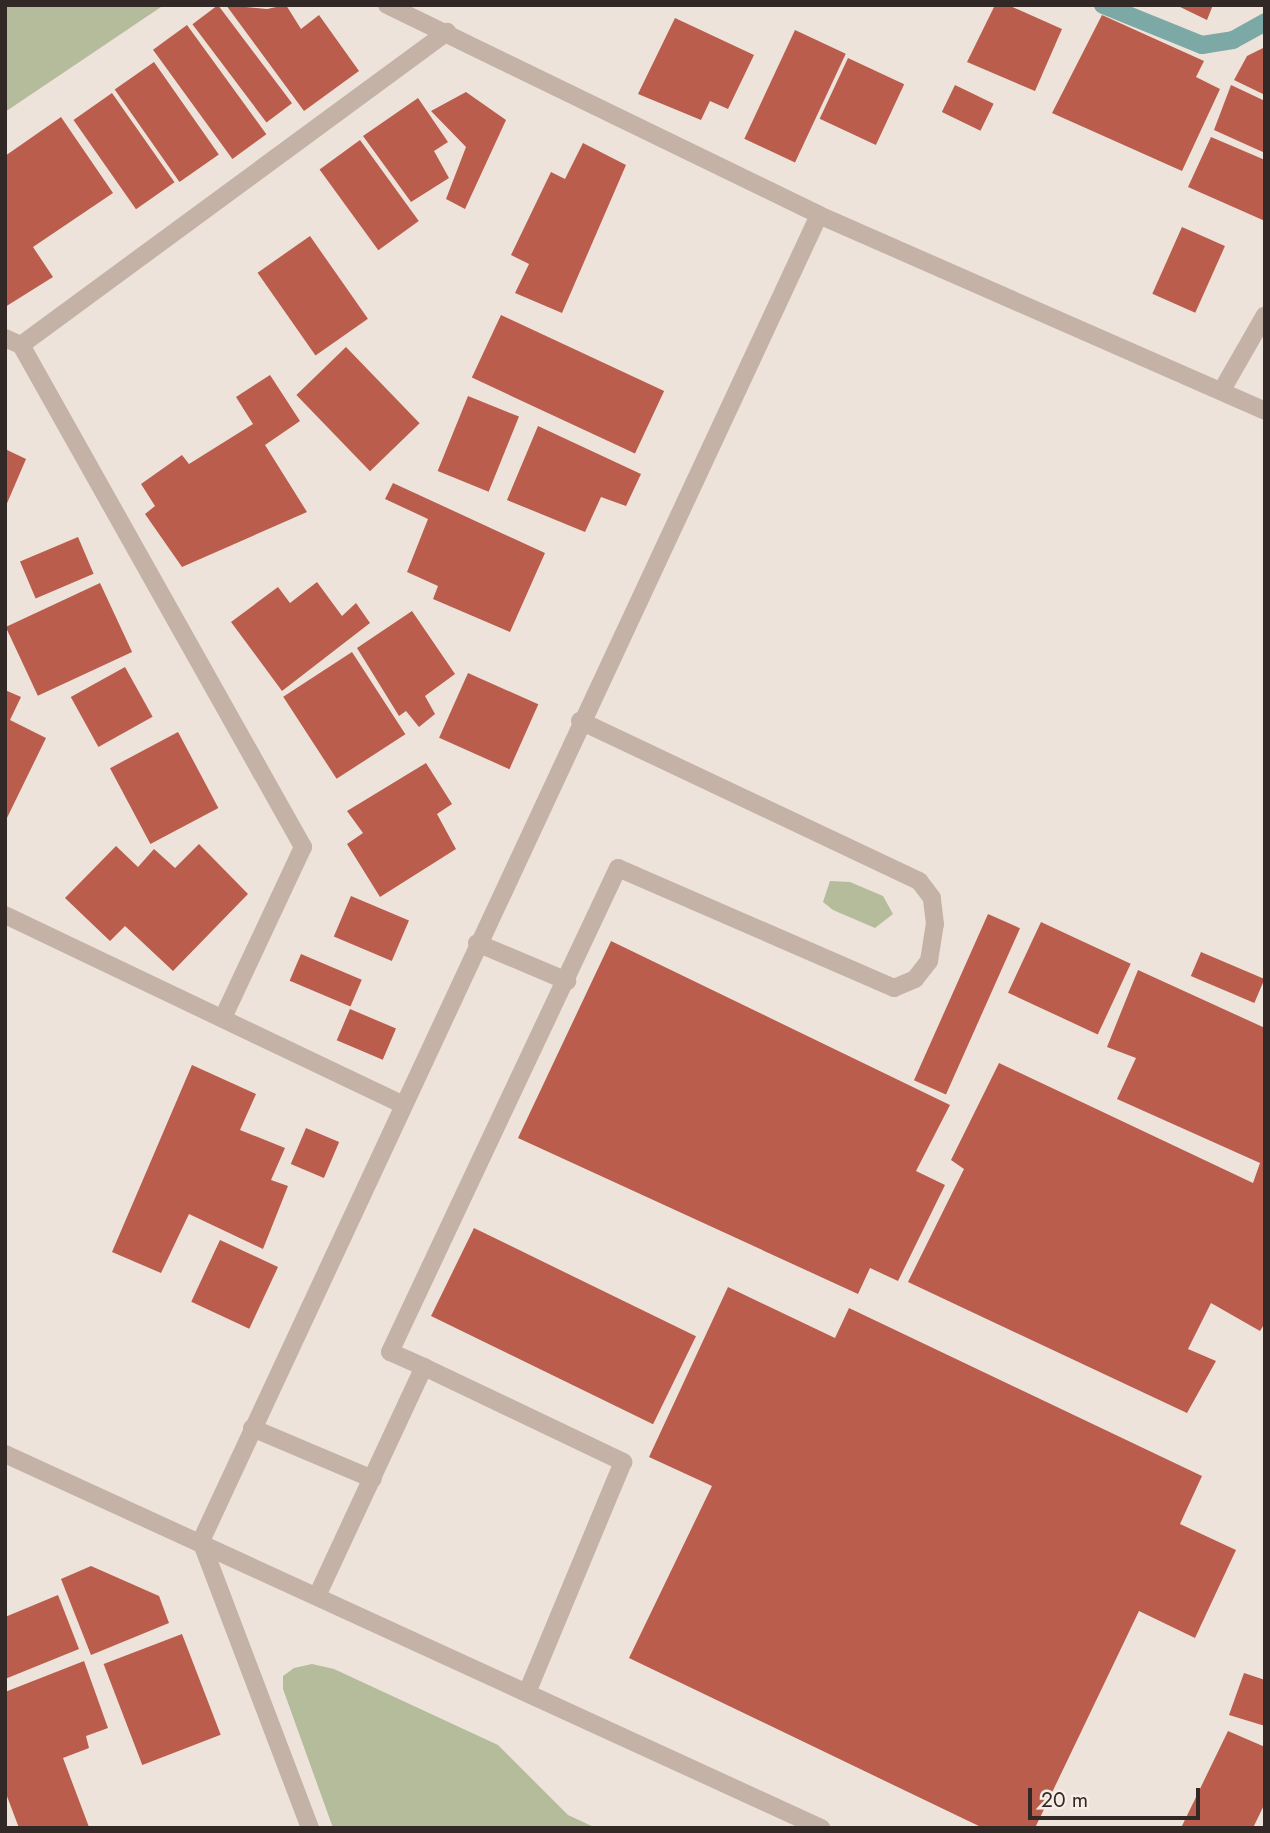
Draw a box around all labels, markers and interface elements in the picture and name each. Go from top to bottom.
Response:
scale bar [1032,1773,1204,1817]
text: 20 m [1041,1785,1088,1815]

